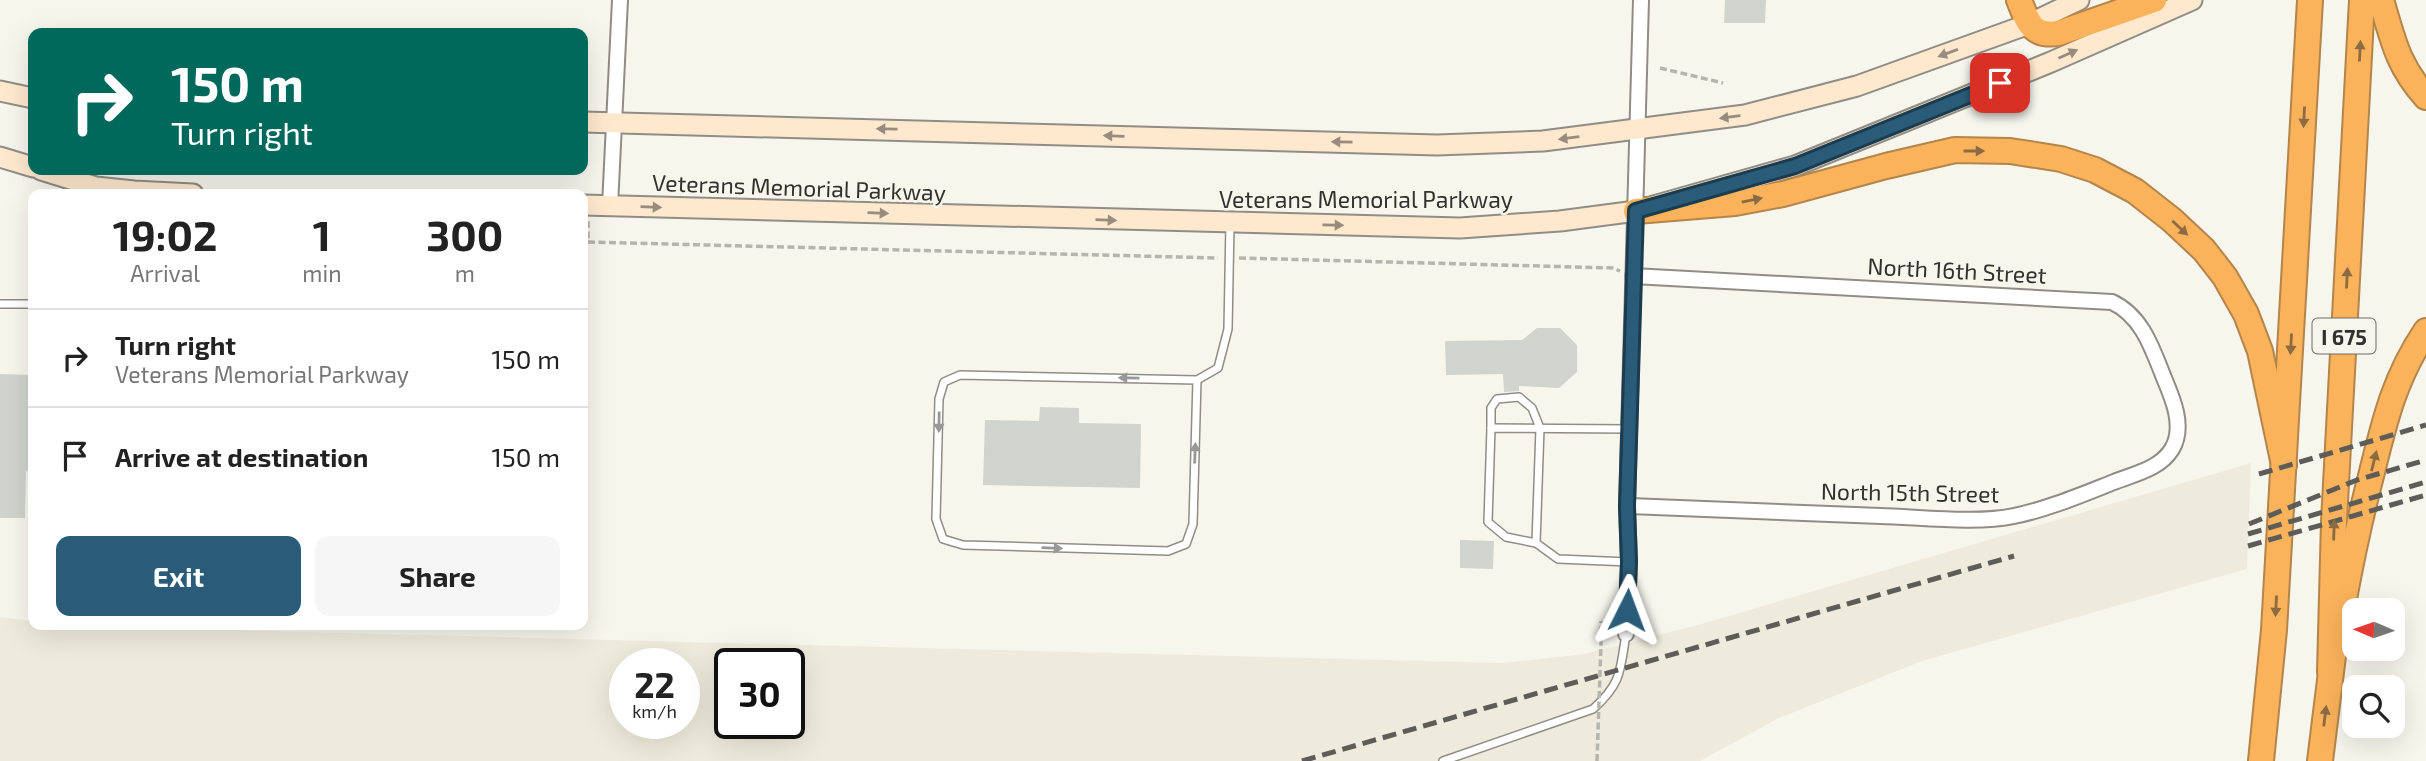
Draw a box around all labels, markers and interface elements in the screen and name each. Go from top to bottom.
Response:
one-way arrow [2354,40,2365,62]
one-way arrow [1937,48,1958,59]
one-way arrow [2057,49,2078,60]
text: 150 m [171,53,304,112]
pin [1970,53,2030,113]
icon: right [56,56,147,147]
icon: arrive [1981,64,2019,102]
one-way arrow [2298,106,2309,128]
one-way arrow [1719,112,1741,123]
text: Turn right [171,113,313,151]
one-way arrow [875,123,897,135]
one-way arrow [1103,130,1125,141]
one-way arrow [1558,133,1580,144]
one-way arrow [1330,137,1352,148]
one-way arrow [1963,145,1985,156]
street label: Veterans Memorial Parkway [652,168,946,206]
street label: Veterans Memorial Parkway [1219,185,1513,213]
one-way arrow [1741,194,1763,205]
one-way arrow [640,201,662,213]
one-way arrow [868,208,890,219]
text: 19:02 [113,209,217,259]
text: 1 [313,209,331,259]
text: 300 [426,209,503,259]
one-way arrow [1095,214,1117,225]
one-way arrow [1322,220,1344,231]
one-way arrow [2171,220,2188,236]
street label: North 16th Street [1867,251,2047,289]
text: Arrival [130,259,200,287]
text: min [302,259,342,287]
text: m [455,259,475,287]
one-way arrow [2342,267,2353,289]
road number: I 675 [2312,318,2376,354]
text: Turn right [115,329,236,360]
one-way arrow [2285,333,2296,355]
icon: right [56,339,94,377]
text: 150 m [491,343,560,374]
text: Veterans Memorial Parkway [115,360,409,388]
one-way arrow [1118,373,1140,384]
one-way arrow [933,411,944,433]
icon: arrive [56,437,94,475]
text: Arrive at destination [115,441,368,472]
text: 150 m [491,441,560,472]
one-way arrow [1190,442,1201,464]
one-way arrow [2369,450,2380,472]
street label: North 15th Street [1821,476,2000,508]
one-way arrow [2328,519,2339,541]
button: Exit [56,536,301,616]
button: Share [315,536,560,616]
one-way arrow [1041,542,1063,553]
position arrow [1590,573,1664,647]
one-way arrow [2270,595,2281,617]
north arrow [2342,598,2404,662]
map controls [2342,598,2405,738]
speed limit sign: 30 [714,648,805,739]
text: 22 [634,663,675,705]
button: search [2342,675,2405,738]
text: km/h [632,700,677,722]
one-way arrow [2319,705,2330,727]

